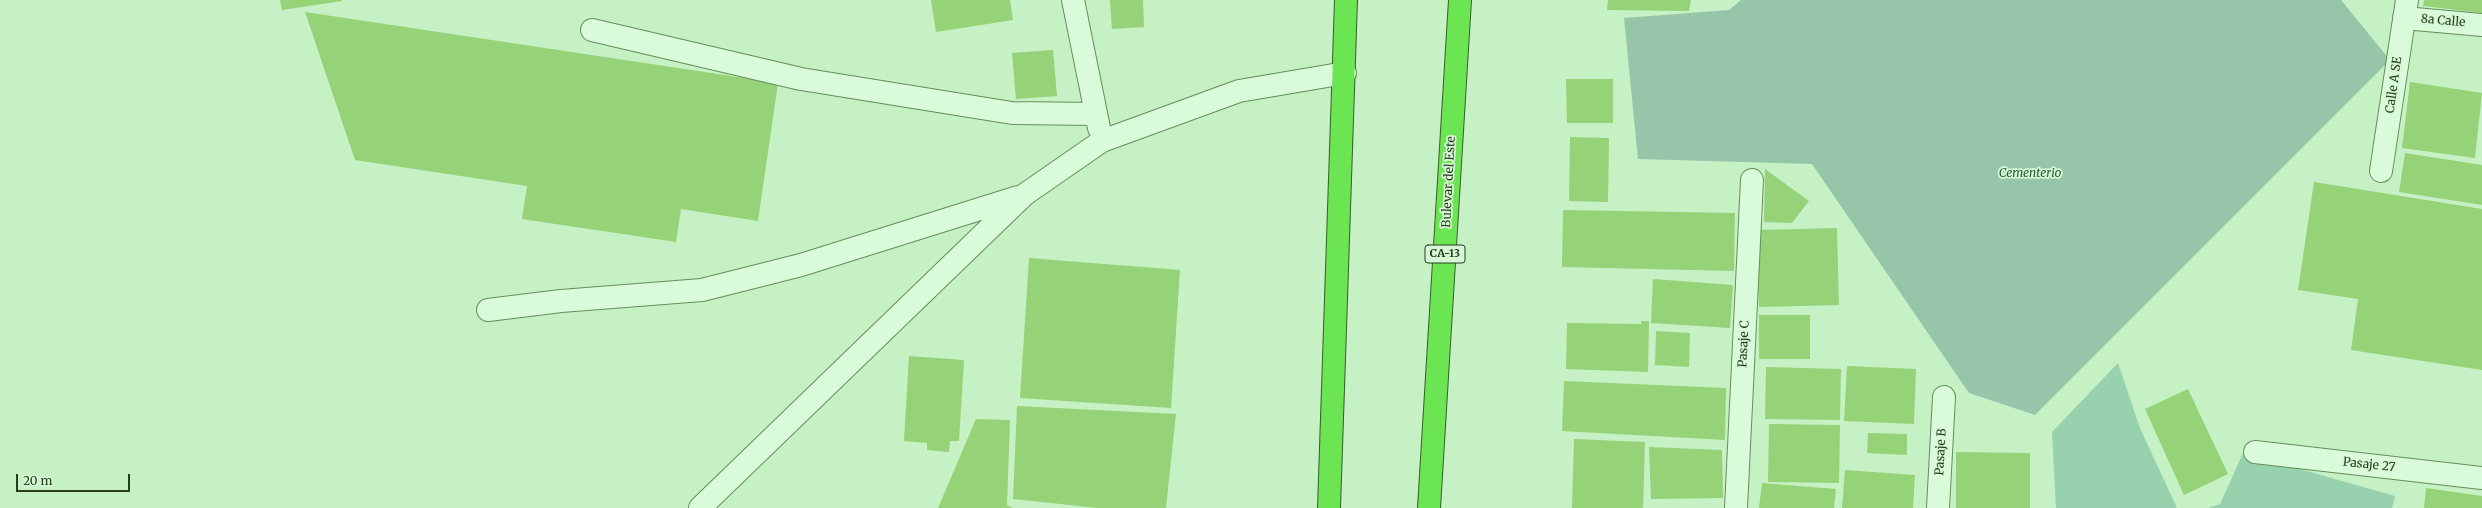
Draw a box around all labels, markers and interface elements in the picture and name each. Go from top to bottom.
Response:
street label: 8a Calle [2420,12,2466,30]
street label: Calle A SE [2383,56,2405,114]
street label: Bulevar del Este [1439,136,1459,228]
park label: Cementerio [1999,167,2061,181]
road number: CA-13 [1425,245,1465,263]
street label: Pasaje C [1736,320,1752,368]
street label: Pasaje B [1933,428,1949,476]
street label: Pasaje 27 [2342,455,2396,475]
scale bar [18,466,132,492]
text: 20 m [23,473,52,488]

